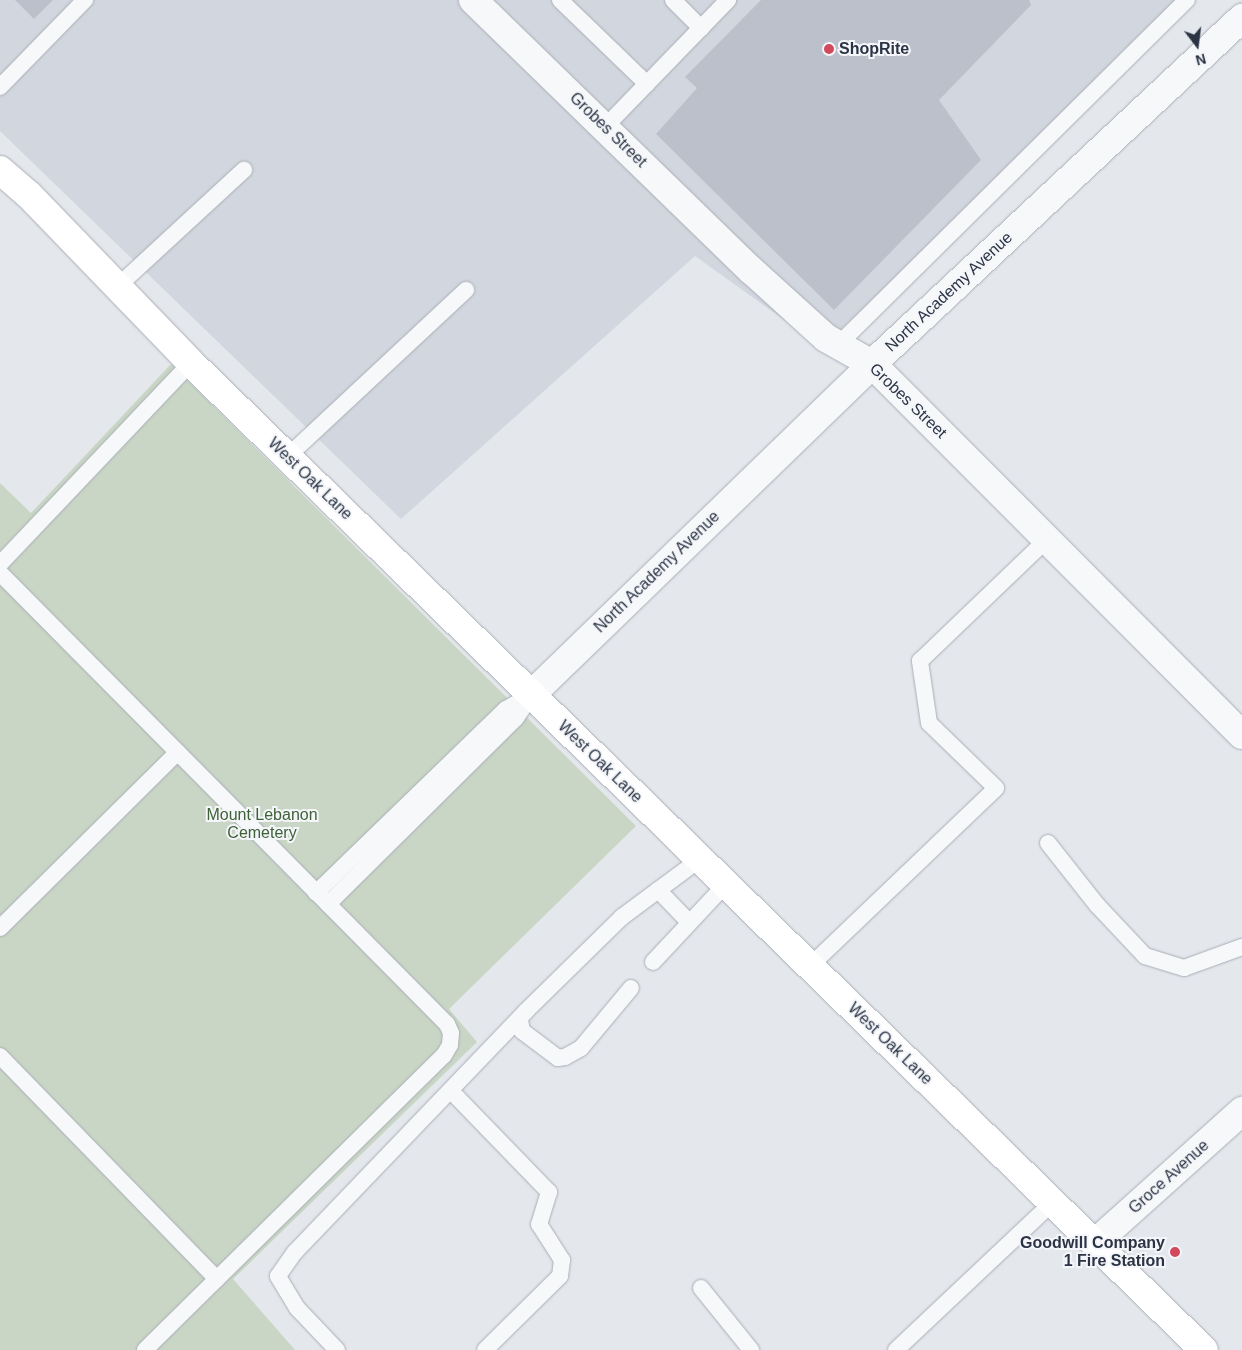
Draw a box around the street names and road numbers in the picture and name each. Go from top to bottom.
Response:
street label: Grobes Street [566,88,650,172]
street label: North Academy Avenue [881,227,1017,357]
street label: Grobes Street [866,359,950,443]
street label: West Oak Lane [264,434,356,524]
street label: North Academy Avenue [590,507,724,637]
street label: West Oak Lane [554,717,646,807]
street label: West Oak Lane [844,999,936,1089]
street label: Groce Avenue [1125,1136,1213,1218]

